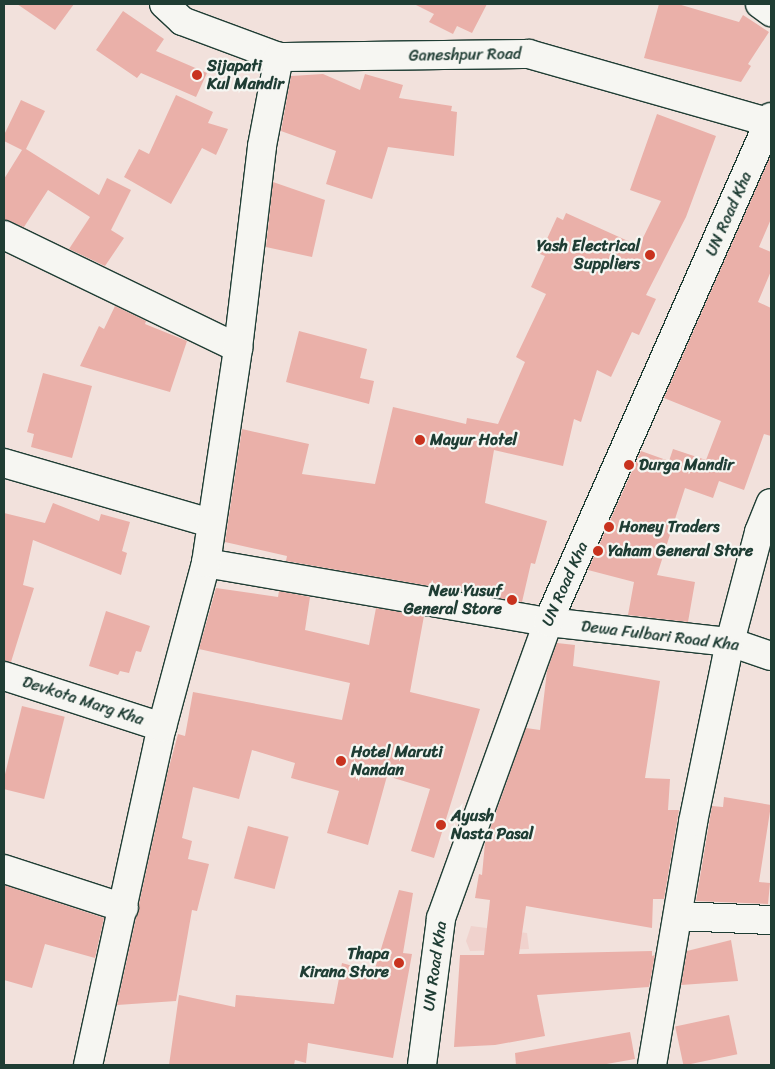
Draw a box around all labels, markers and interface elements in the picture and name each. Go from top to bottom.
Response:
street label: Ganeshpur Road [409,44,521,66]
place label: Sijapati Kul Mandir [207,56,283,94]
marker: Sijapati Kul Mandir [191,69,203,81]
street label: UN Road Kha [702,169,756,259]
place label: Yash Electrical Suppliers [537,236,640,274]
marker: Yash Electrical Suppliers [644,249,656,261]
place label: Mayur Hotel [430,430,518,450]
marker: Mayur Hotel [414,434,426,446]
place label: Durga Mandir [639,455,733,475]
marker: Durga Mandir [623,459,635,471]
place label: Honey Traders [619,517,720,537]
marker: Honey Traders [603,521,615,533]
street label: UN Road Kha [538,539,592,629]
place label: Yaham General Store [608,541,754,561]
marker: Yaham General Store [592,545,604,557]
place label: New Yusuf General Store [404,581,502,619]
marker: New Yusuf General Store [506,594,518,606]
street label: Dewa Fulbari Road Kha [580,617,740,655]
street label: Devkota Marg Kha [20,672,146,730]
place label: Hotel Maruti Nandan [351,742,442,780]
marker: Hotel Maruti Nandan [335,755,347,767]
place label: Ayush Nasta Pasal [451,806,534,844]
marker: Ayush Nasta Pasal [435,819,447,831]
street label: UN Road Kha [419,920,451,1012]
place label: Thapa Kirana Store [299,944,389,982]
marker: Thapa Kirana Store [393,957,405,969]

